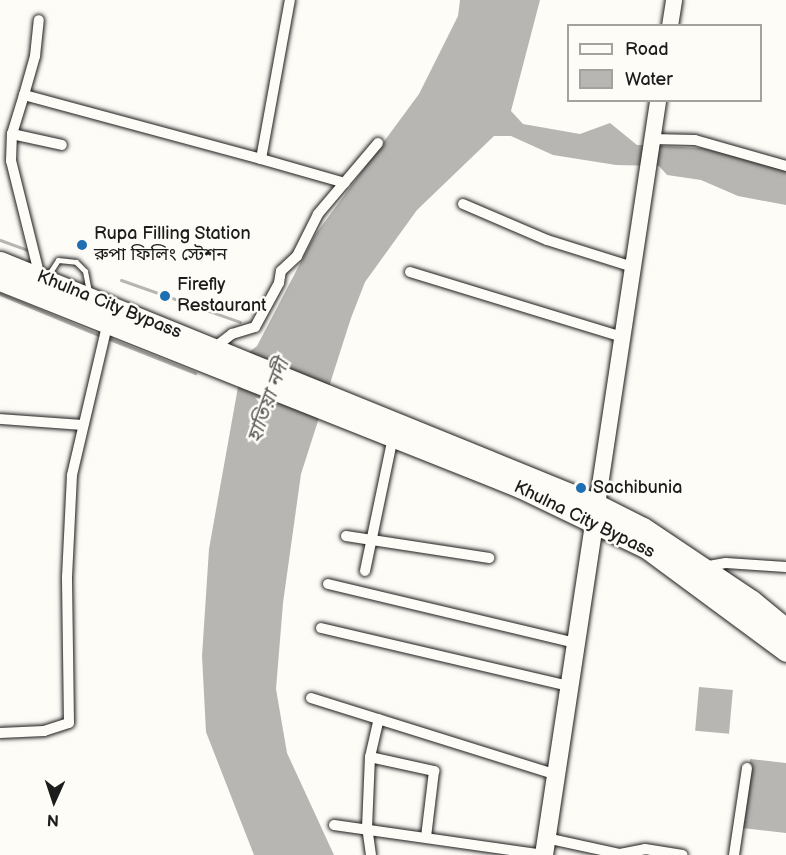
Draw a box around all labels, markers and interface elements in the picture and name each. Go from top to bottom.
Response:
legend [567,24,762,102]
text: Road [625,39,669,60]
text: Water [625,69,673,90]
place label: Rupa Filling Station রুপা ফিলিং স্টেশন [94,224,251,266]
marker: Rupa Filling Station রুপা ফিলিং স্টেশন [75,238,89,252]
street label: Khulna City Bypass [33,266,185,344]
place label: Firefly Restaurant [177,275,267,318]
marker: Firefly Restaurant [158,289,172,303]
water label: হাতিয়া নদী [243,356,295,446]
street label: Khulna City Bypass [510,476,658,564]
place label: Sachibunia [593,477,682,499]
marker: Sachibunia [574,481,588,495]
north arrow [24,771,84,831]
text: N [47,810,60,829]

